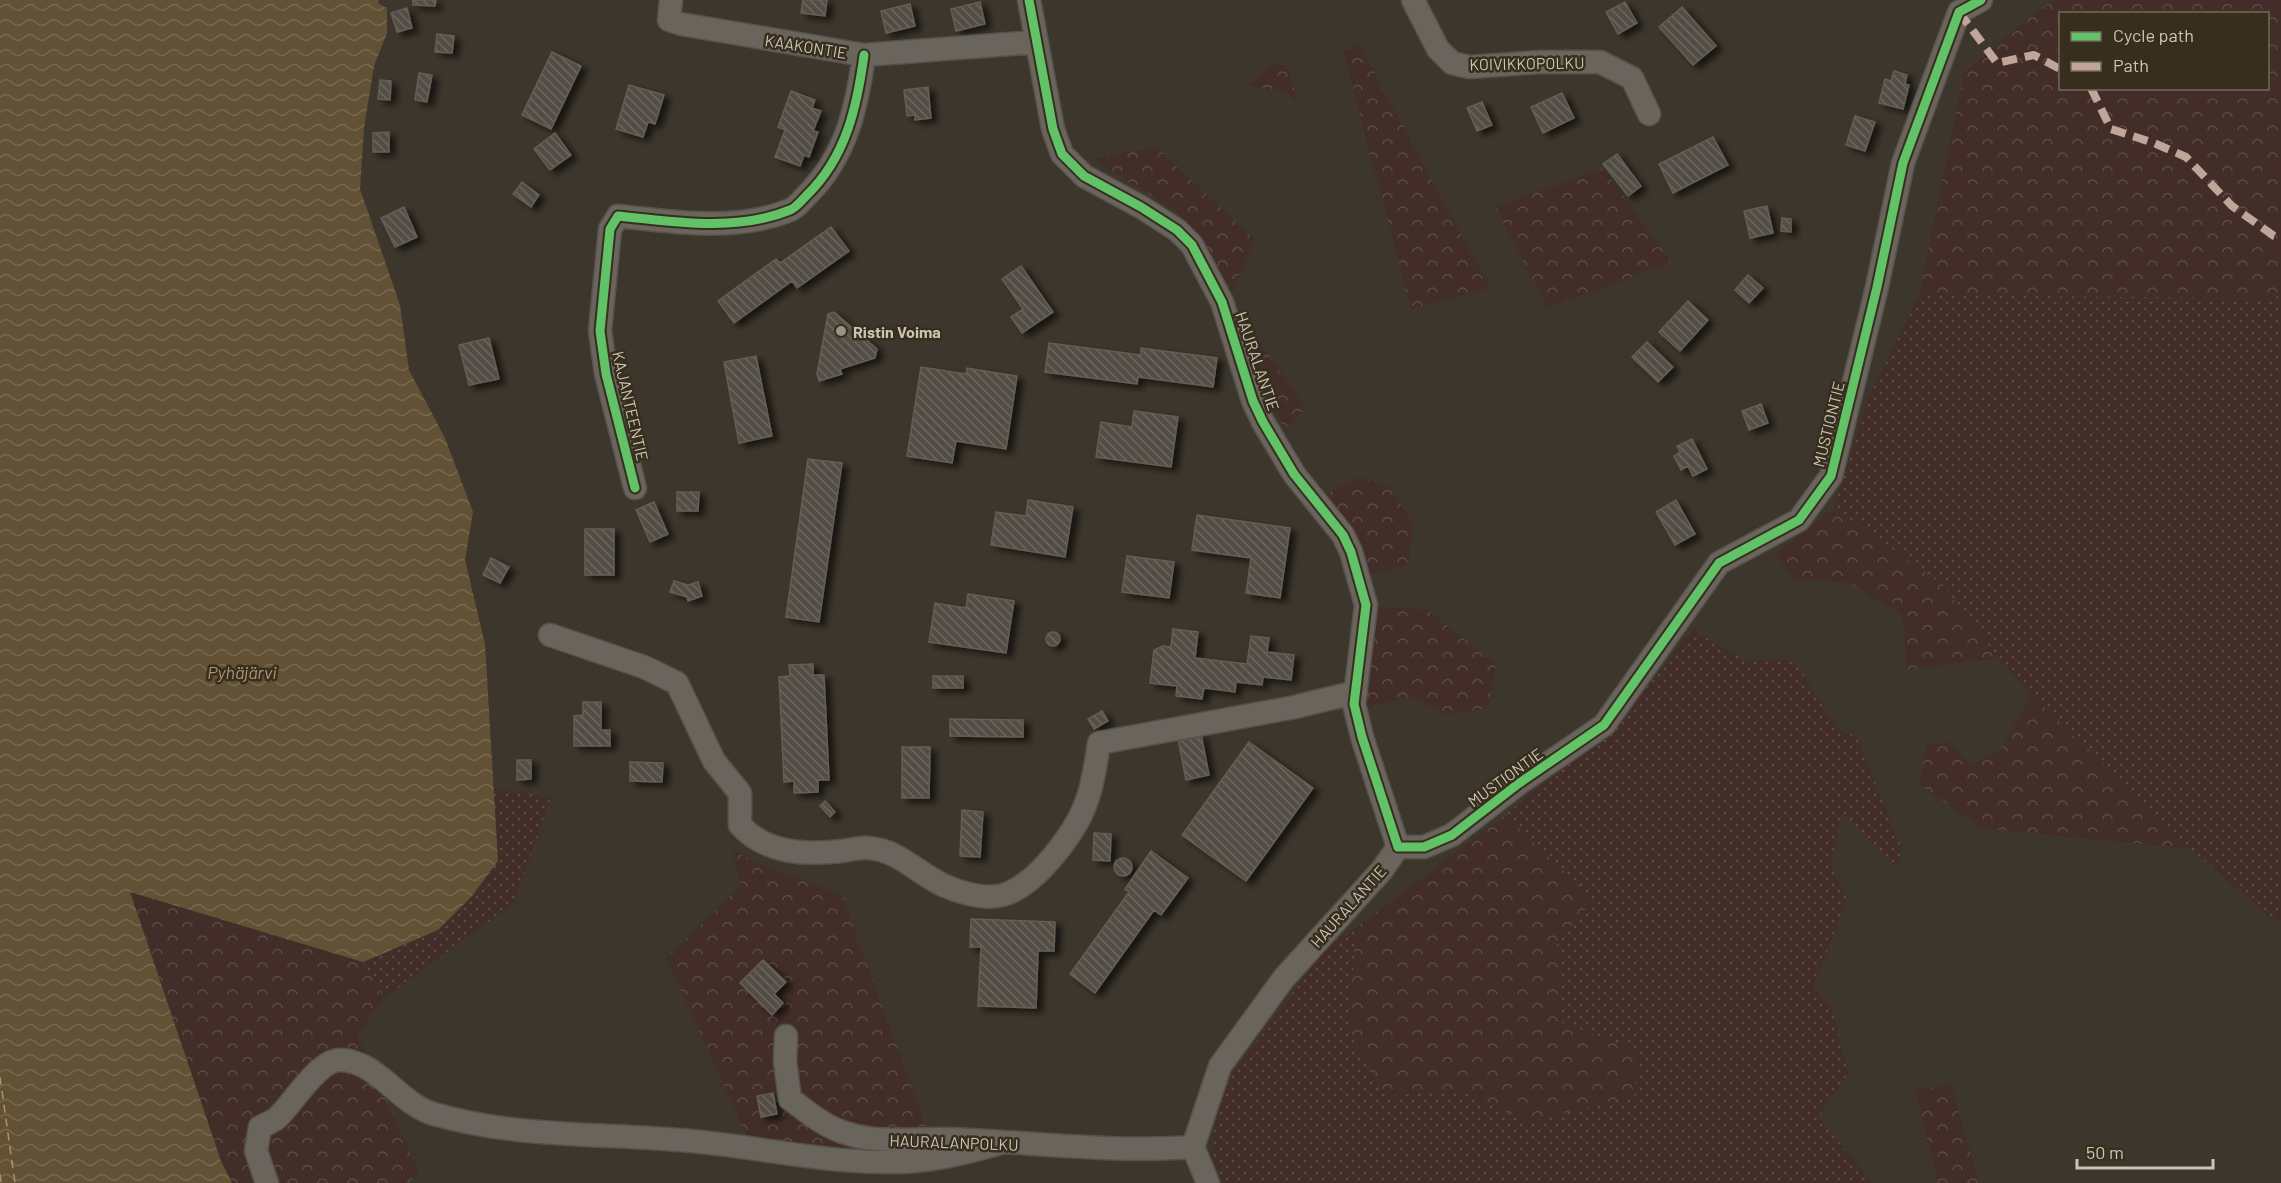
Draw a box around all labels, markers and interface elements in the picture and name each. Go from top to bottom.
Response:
legend [2059,12,2269,90]
text: Cycle path [2113,24,2194,46]
street label: KAAKONTIE [764,30,848,62]
street label: KOIVIKKOPOLKU [1469,52,1585,74]
text: Path [2113,54,2149,76]
street label: HAURALANTIE [1232,309,1284,413]
place label: Ristin Voima [853,322,941,341]
marker: Ristin Voima [834,324,848,338]
street label: KAJANTEENTIE [609,349,653,463]
street label: MUSTIONTIE [1808,379,1848,469]
water label: Pyhäjärvi [207,661,277,683]
street label: MUSTIONTIE [1464,744,1546,810]
street label: HAURALANTIE [1306,861,1390,951]
street label: HAURALANPOLKU [889,1130,1019,1154]
scale bar [2077,1132,2214,1170]
text: 50 m [2086,1141,2124,1163]

